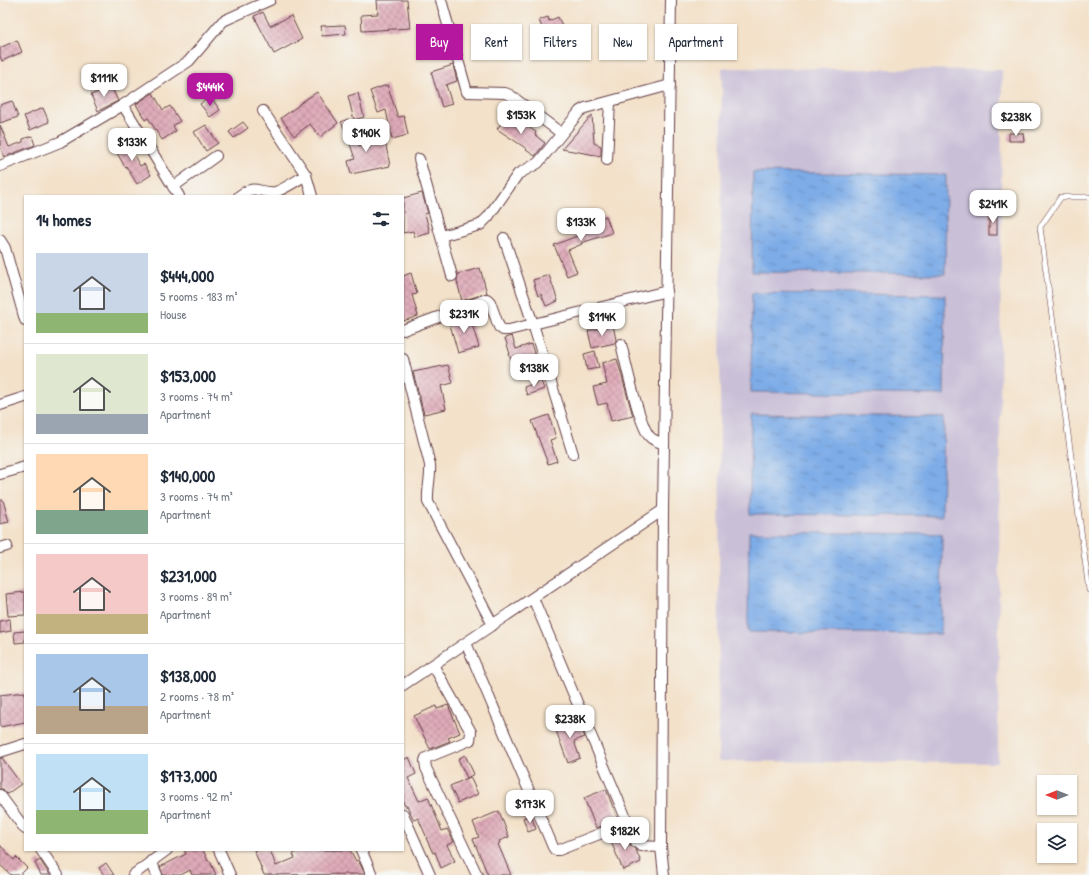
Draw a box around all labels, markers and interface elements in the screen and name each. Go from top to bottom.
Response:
chip: Buy [416,24,463,60]
chip: Rent [471,24,522,60]
chip: Filters [530,24,591,60]
chip: New [599,24,647,60]
chip: Apartment [655,24,737,60]
pin: $111K [76,64,132,98]
text: $111K [90,68,118,86]
pin: $444K [182,73,238,107]
text: $444K [196,77,224,95]
pin: $153K [493,101,549,135]
pin: $238K [988,103,1044,137]
text: $153K [506,105,536,123]
text: $238K [1001,107,1031,125]
pin: $140K [338,119,394,153]
text: $140K [352,123,380,141]
pin: $133K [104,128,160,162]
text: $133K [117,132,147,150]
pin: $241K [965,190,1021,224]
text: $241K [978,194,1008,212]
text: 14 homes [36,208,91,231]
icon: filters [370,208,392,230]
pin: $133K [553,208,609,242]
text: $133K [566,212,596,230]
text: $444,000 [160,264,214,287]
icon: home [68,269,116,317]
text: 5 rooms · 183 m² [160,287,237,305]
pin: $231K [436,300,492,334]
pin: $114K [574,303,630,337]
text: $231K [449,304,479,322]
text: House [160,305,187,323]
text: $114K [588,307,616,325]
pin: $138K [506,354,562,388]
text: $138K [519,358,549,376]
text: $153,000 [160,364,216,387]
icon: home [68,370,116,418]
text: 3 rooms · 74 m² [160,387,233,405]
text: Apartment [160,405,211,423]
text: $140,000 [160,464,215,487]
icon: home [68,470,116,518]
text: 3 rooms · 74 m² [160,487,233,505]
text: Apartment [160,505,211,523]
text: $231,000 [160,564,217,587]
icon: home [68,570,116,618]
text: 3 rooms · 89 m² [160,587,232,605]
text: Apartment [160,605,211,623]
text: $138,000 [160,664,216,687]
icon: home [68,670,116,718]
text: 2 rooms · 78 m² [160,687,234,705]
text: Apartment [160,705,211,723]
pin: $238K [542,705,598,739]
text: $238K [555,709,585,727]
text: $173,000 [160,764,217,787]
icon: home [68,770,116,818]
north arrow [1037,775,1077,815]
map controls [1037,775,1077,863]
text: 3 rooms · 92 m² [160,787,232,805]
pin: $173K [502,790,558,824]
text: $173K [515,794,545,812]
text: Apartment [160,805,211,823]
pin: $182K [597,817,653,851]
text: $182K [610,821,640,839]
button: layers [1037,823,1077,863]

